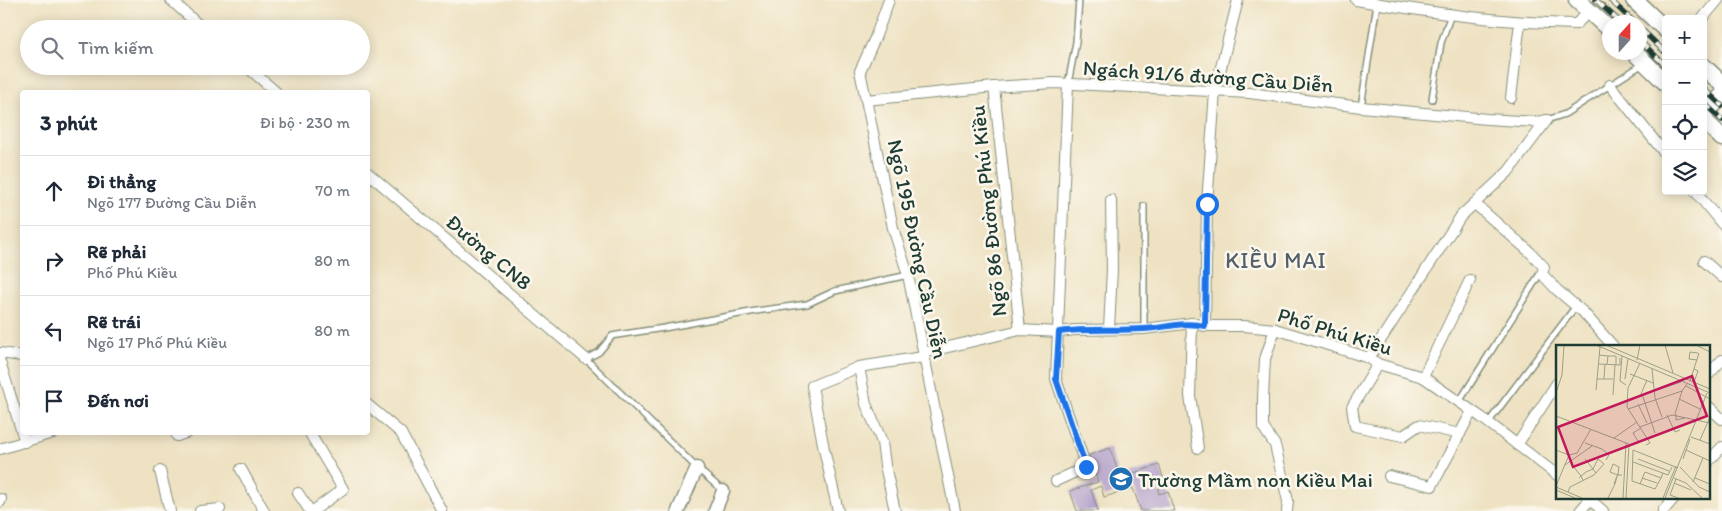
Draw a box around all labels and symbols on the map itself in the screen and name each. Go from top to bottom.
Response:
north arrow [1602,15,1647,60]
street label: Ngách 91/6 đường Cầu Diễn [1082,55,1334,97]
street label: Ngõ 86 Đường Phú Kiều [964,104,1012,318]
street label: Ngõ 195 Đường Cầu Diễn [883,137,953,361]
route start [1196,193,1219,216]
street label: Đường CN8 [441,209,537,295]
district label: KIỀU MAI [1225,247,1327,274]
street label: Phố Phú Kiều [1275,302,1396,360]
inset map [1556,345,1710,498]
route end [1075,456,1098,479]
school or university icon: Trường Mầm non Kiều Mai [1108,466,1134,492]
place label: Trường Mầm non Kiều Mai [1138,467,1373,492]

